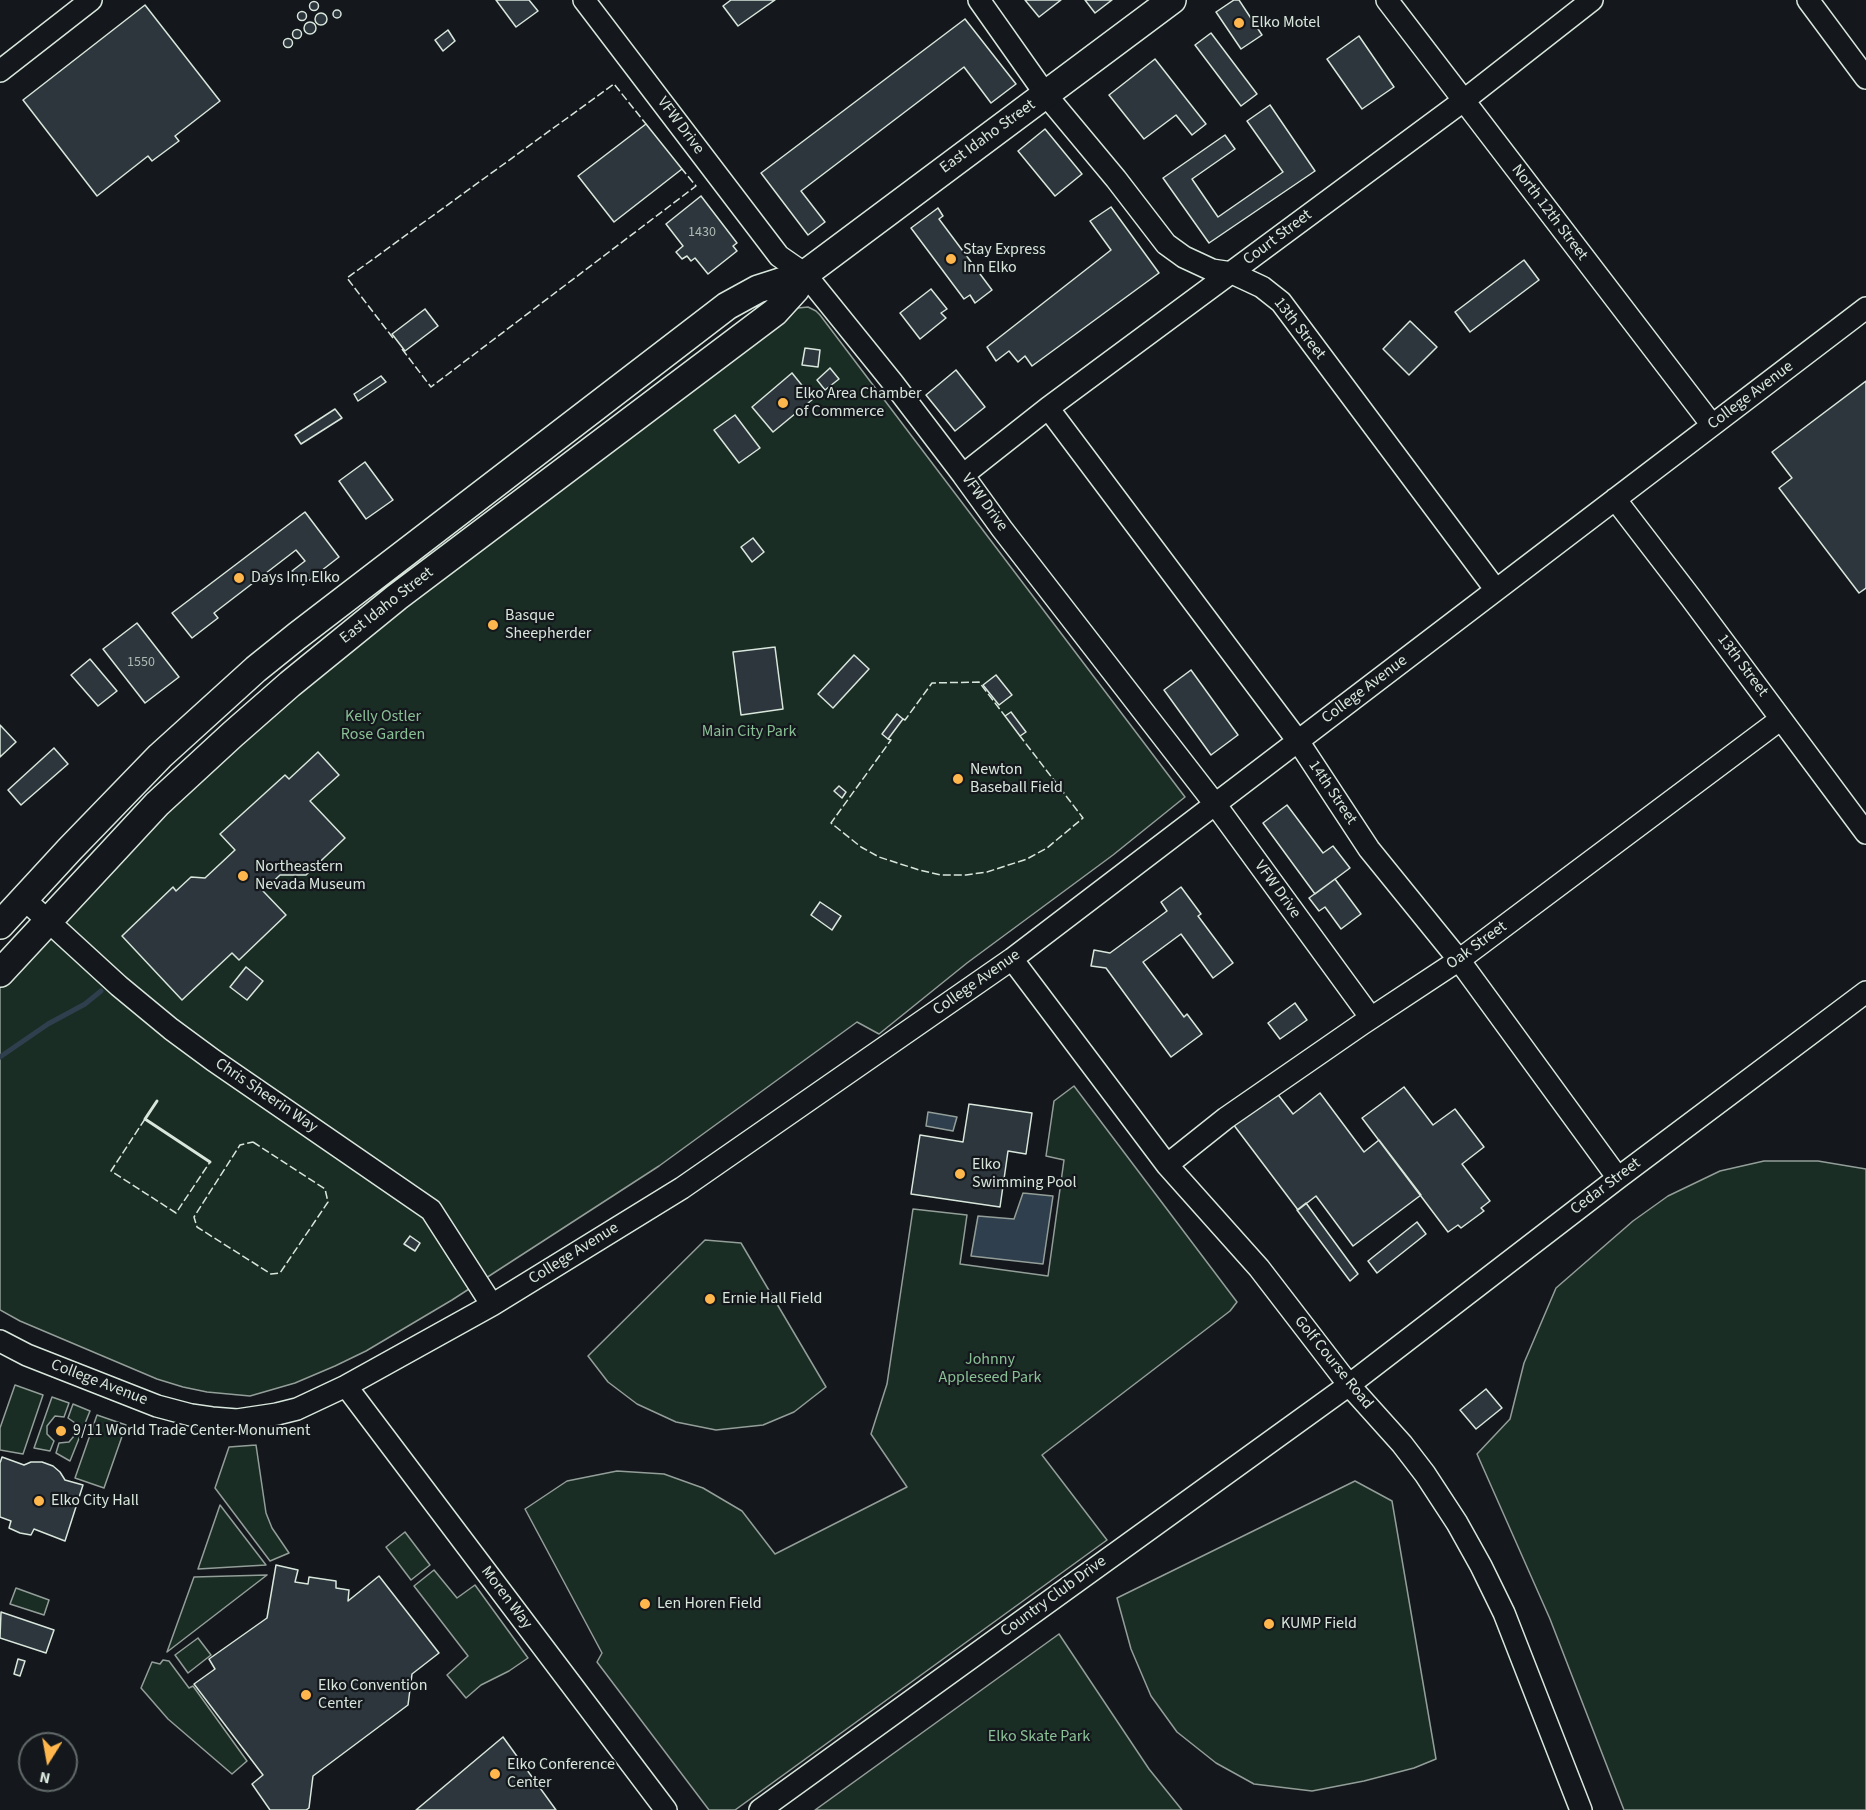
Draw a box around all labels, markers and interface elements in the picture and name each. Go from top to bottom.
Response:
place label: Elko Motel [1251,13,1320,33]
marker: Elko Motel [1232,16,1246,30]
street label: VFW Drive [652,94,708,158]
street label: East Idaho Street [937,96,1039,178]
street label: North 12th Street [1507,161,1591,265]
street label: Court Street [1240,206,1316,270]
house number: 1430 [688,225,716,241]
place label: Stay Express Inn Elko [963,240,1046,278]
marker: Stay Express Inn Elko [944,252,958,266]
street label: 13th Street [1269,294,1329,364]
street label: College Avenue [1704,358,1798,434]
place label: Elko Area Chamber of Commerce [795,384,922,422]
marker: Elko Area Chamber of Commerce [776,396,790,410]
street label: VFW Drive [957,470,1011,536]
street label: East Idaho Street [336,564,438,648]
place label: Days Inn Elko [251,568,340,588]
marker: Days Inn Elko [232,571,246,585]
place label: Basque Sheepherder [505,606,591,644]
marker: Basque Sheepherder [486,618,500,632]
street label: 13th Street [1712,631,1772,701]
street label: College Avenue [1318,652,1412,728]
house number: 1550 [127,655,155,671]
park label: Kelly Ostler Rose Garden [341,707,425,745]
park label: Main City Park [702,722,796,742]
street label: 14th Street [1304,757,1360,829]
place label: Newton Baseball Field [970,760,1063,798]
marker: Newton Baseball Field [951,772,965,786]
place label: Northeastern Nevada Museum [255,857,366,895]
street label: VFW Drive [1250,857,1304,923]
marker: Northeastern Nevada Museum [236,869,250,883]
street label: Oak Street [1443,918,1511,974]
street label: College Avenue [930,946,1024,1020]
street label: Chris Sheerin Way [211,1055,321,1137]
street label: Cedar Street [1567,1154,1645,1220]
place label: Elko Swimming Pool [972,1155,1077,1193]
marker: Elko Swimming Pool [953,1167,967,1181]
street label: College Avenue [526,1219,622,1289]
place label: Ernie Hall Field [722,1289,822,1309]
marker: Ernie Hall Field [703,1292,717,1306]
street label: Golf Course Road [1289,1312,1377,1414]
park label: Johnny Appleseed Park [938,1350,1042,1388]
street label: College Avenue [48,1356,150,1410]
place label: 9/11 World Trade Center Monument [73,1421,311,1441]
marker: 9/11 World Trade Center Monument [54,1424,68,1438]
place label: Elko City Hall [51,1491,139,1511]
marker: Elko City Hall [32,1494,46,1508]
street label: Country Club Drive [997,1552,1111,1642]
street label: Moren Way [476,1563,536,1633]
place label: Len Horen Field [657,1594,762,1614]
marker: Len Horen Field [638,1597,652,1611]
place label: KUMP Field [1281,1614,1357,1634]
marker: KUMP Field [1262,1617,1276,1631]
place label: Elko Convention Center [318,1676,427,1714]
marker: Elko Convention Center [299,1688,313,1702]
park label: Elko Skate Park [988,1727,1090,1747]
north arrow [18,1732,78,1792]
place label: Elko Conference Center [507,1755,615,1793]
text: N [38,1766,52,1790]
marker: Elko Conference Center [488,1767,502,1781]

